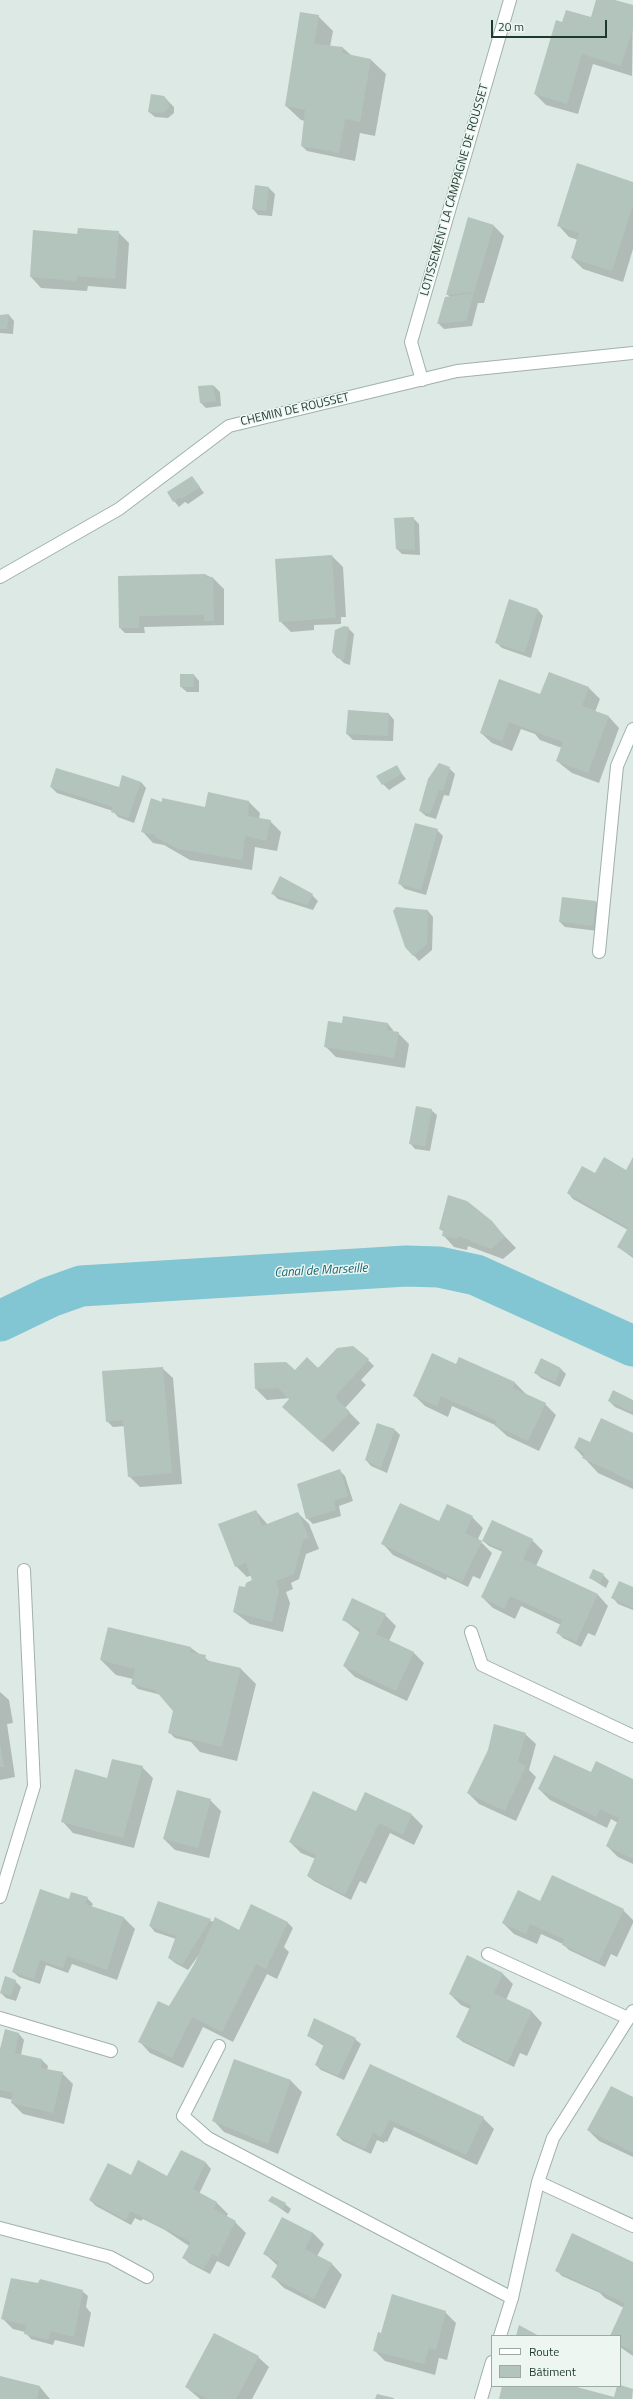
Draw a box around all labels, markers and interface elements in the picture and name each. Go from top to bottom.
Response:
scale bar [493,12,609,38]
text: 20 m [498,17,524,36]
street label: LOTISSEMENT LA CAMPAGNE DE ROUSSET [418,82,492,298]
street label: CHEMIN DE ROUSSET [239,390,351,430]
water label: Canal de Marseille [274,1261,368,1281]
legend [491,2335,621,2387]
text: Route [529,2342,559,2361]
text: Bâtiment [529,2362,576,2381]

